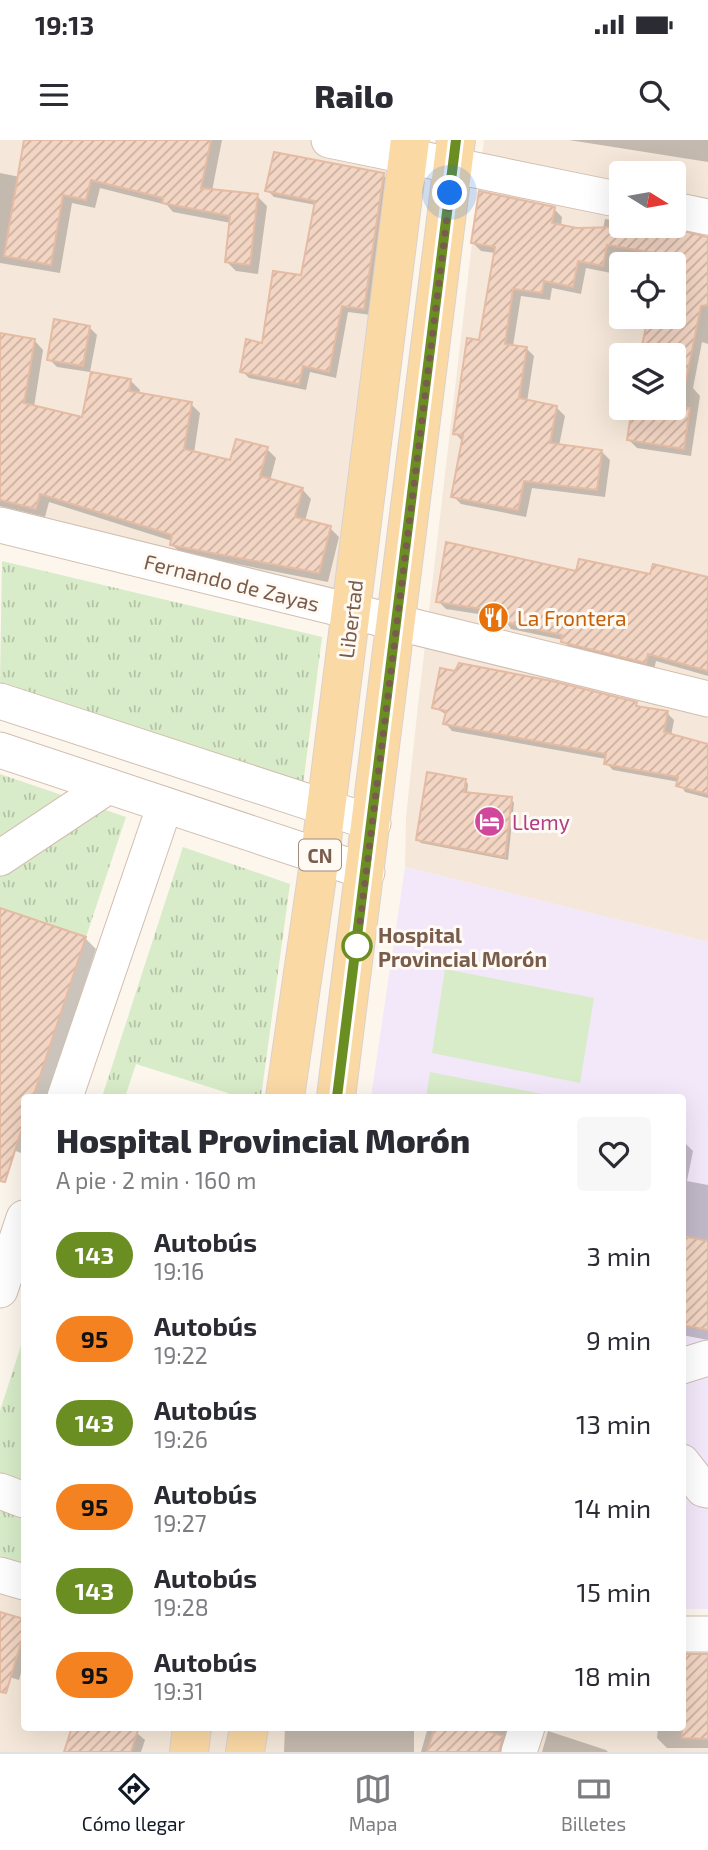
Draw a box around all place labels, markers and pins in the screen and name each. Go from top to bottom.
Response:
restaurant icon: La Frontera [477,600,511,634]
place label: La Frontera [517,605,626,630]
hotel icon: Llemy [472,804,506,838]
place label: Llemy [512,809,570,834]
place label: Hospital Provincial Morón [378,922,547,971]
marker: Hospital Provincial Morón [342,931,372,961]

